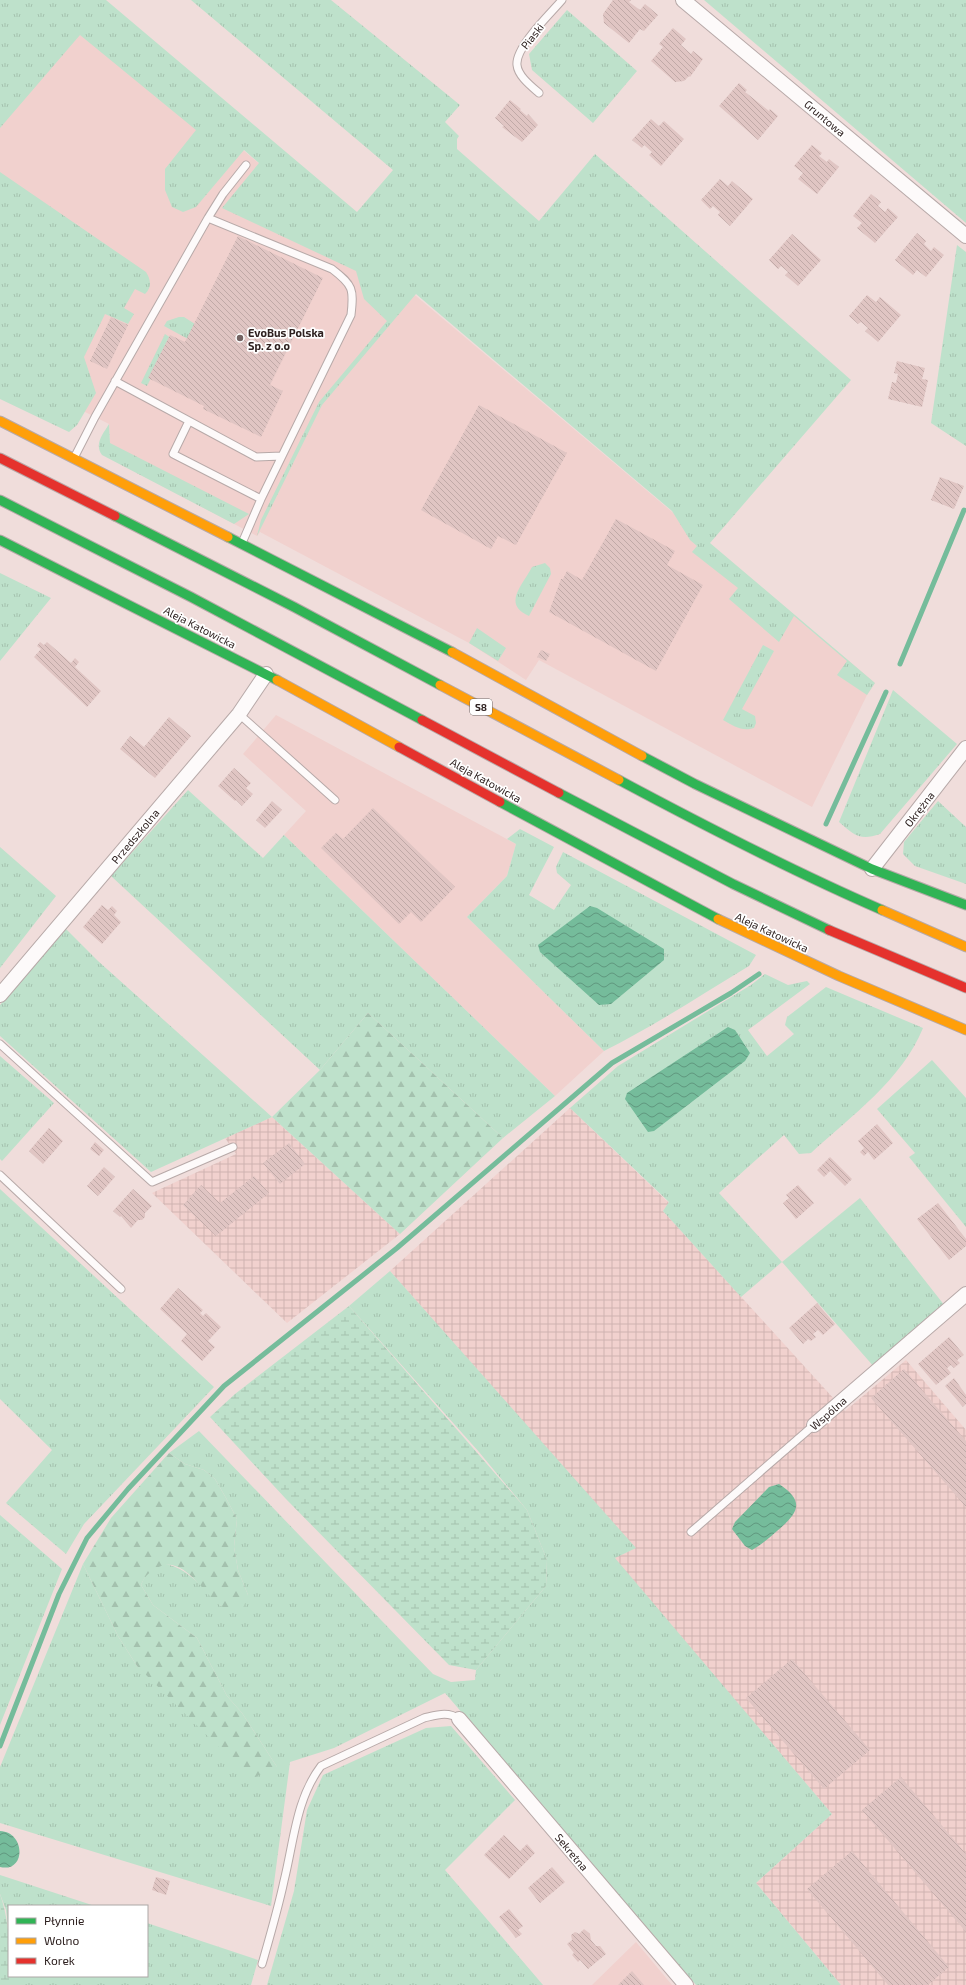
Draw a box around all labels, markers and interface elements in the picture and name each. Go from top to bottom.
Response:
street label: Piaski [518,21,546,51]
street label: Gruntowa [802,97,848,139]
place label: EvoBus Polska Sp. z o.o [248,326,324,352]
marker: EvoBus Polska Sp. z o.o [235,333,245,343]
street label: Aleja Katowicka [161,603,238,652]
road number: S8 [470,699,492,715]
street label: Aleja Katowicka [448,755,524,806]
street label: Okrężna [901,789,937,829]
street label: Przedszkolna [108,806,162,866]
street label: Aleja Katowicka [733,909,811,955]
street label: Wspólna [807,1394,849,1432]
street label: Sekretna [553,1831,591,1873]
legend [8,1905,148,1977]
text: Płynnie [44,1913,84,1927]
text: Wolno [44,1933,80,1947]
text: Korek [44,1953,75,1967]

